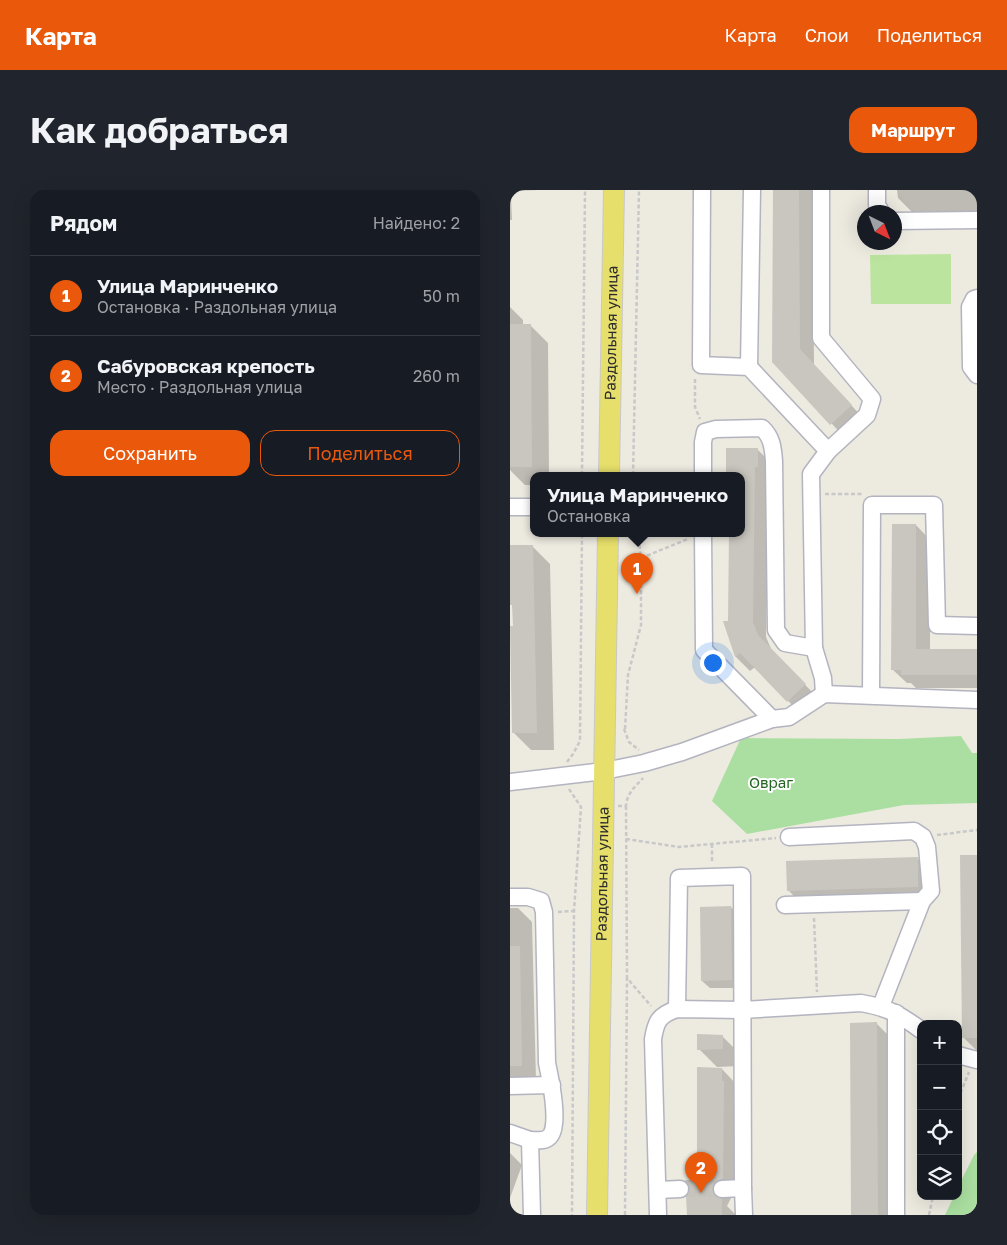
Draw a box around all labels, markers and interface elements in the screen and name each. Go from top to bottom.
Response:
text: Карта [25,21,97,50]
text: Карта [725,24,777,46]
text: Слои [805,24,849,46]
text: Поделиться [877,24,982,46]
button: Маршрут [849,107,977,153]
text: Как добраться [30,109,288,151]
north arrow [857,205,902,250]
text: Рядом [50,210,117,236]
text: Найдено: 2 [373,213,460,233]
street label: Раздольная улица [600,265,621,401]
text: Улица Маринченко [97,274,278,297]
text: 1 [62,286,70,306]
text: 50 m [423,286,460,306]
text: Остановка · Раздольная улица [97,297,337,317]
text: Сабуровская крепость [97,354,315,377]
text: 2 [61,366,71,386]
text: 260 m [413,366,460,386]
text: Место · Раздольная улица [97,377,302,397]
button: Сохранить [50,430,250,476]
button: Поделиться [260,430,460,476]
popup [530,472,745,537]
text: Улица Маринченко [547,483,728,506]
text: Остановка [547,506,631,526]
pin: 1 [621,553,653,594]
your location [700,650,726,676]
park label: Овраг [749,773,793,791]
street label: Раздольная улица [591,807,612,942]
map controls [917,1020,962,1200]
button: + [917,1020,962,1065]
button: − [917,1065,962,1110]
button: locate [917,1110,962,1155]
pin: 2 [685,1152,717,1193]
button: layers [917,1155,962,1200]

